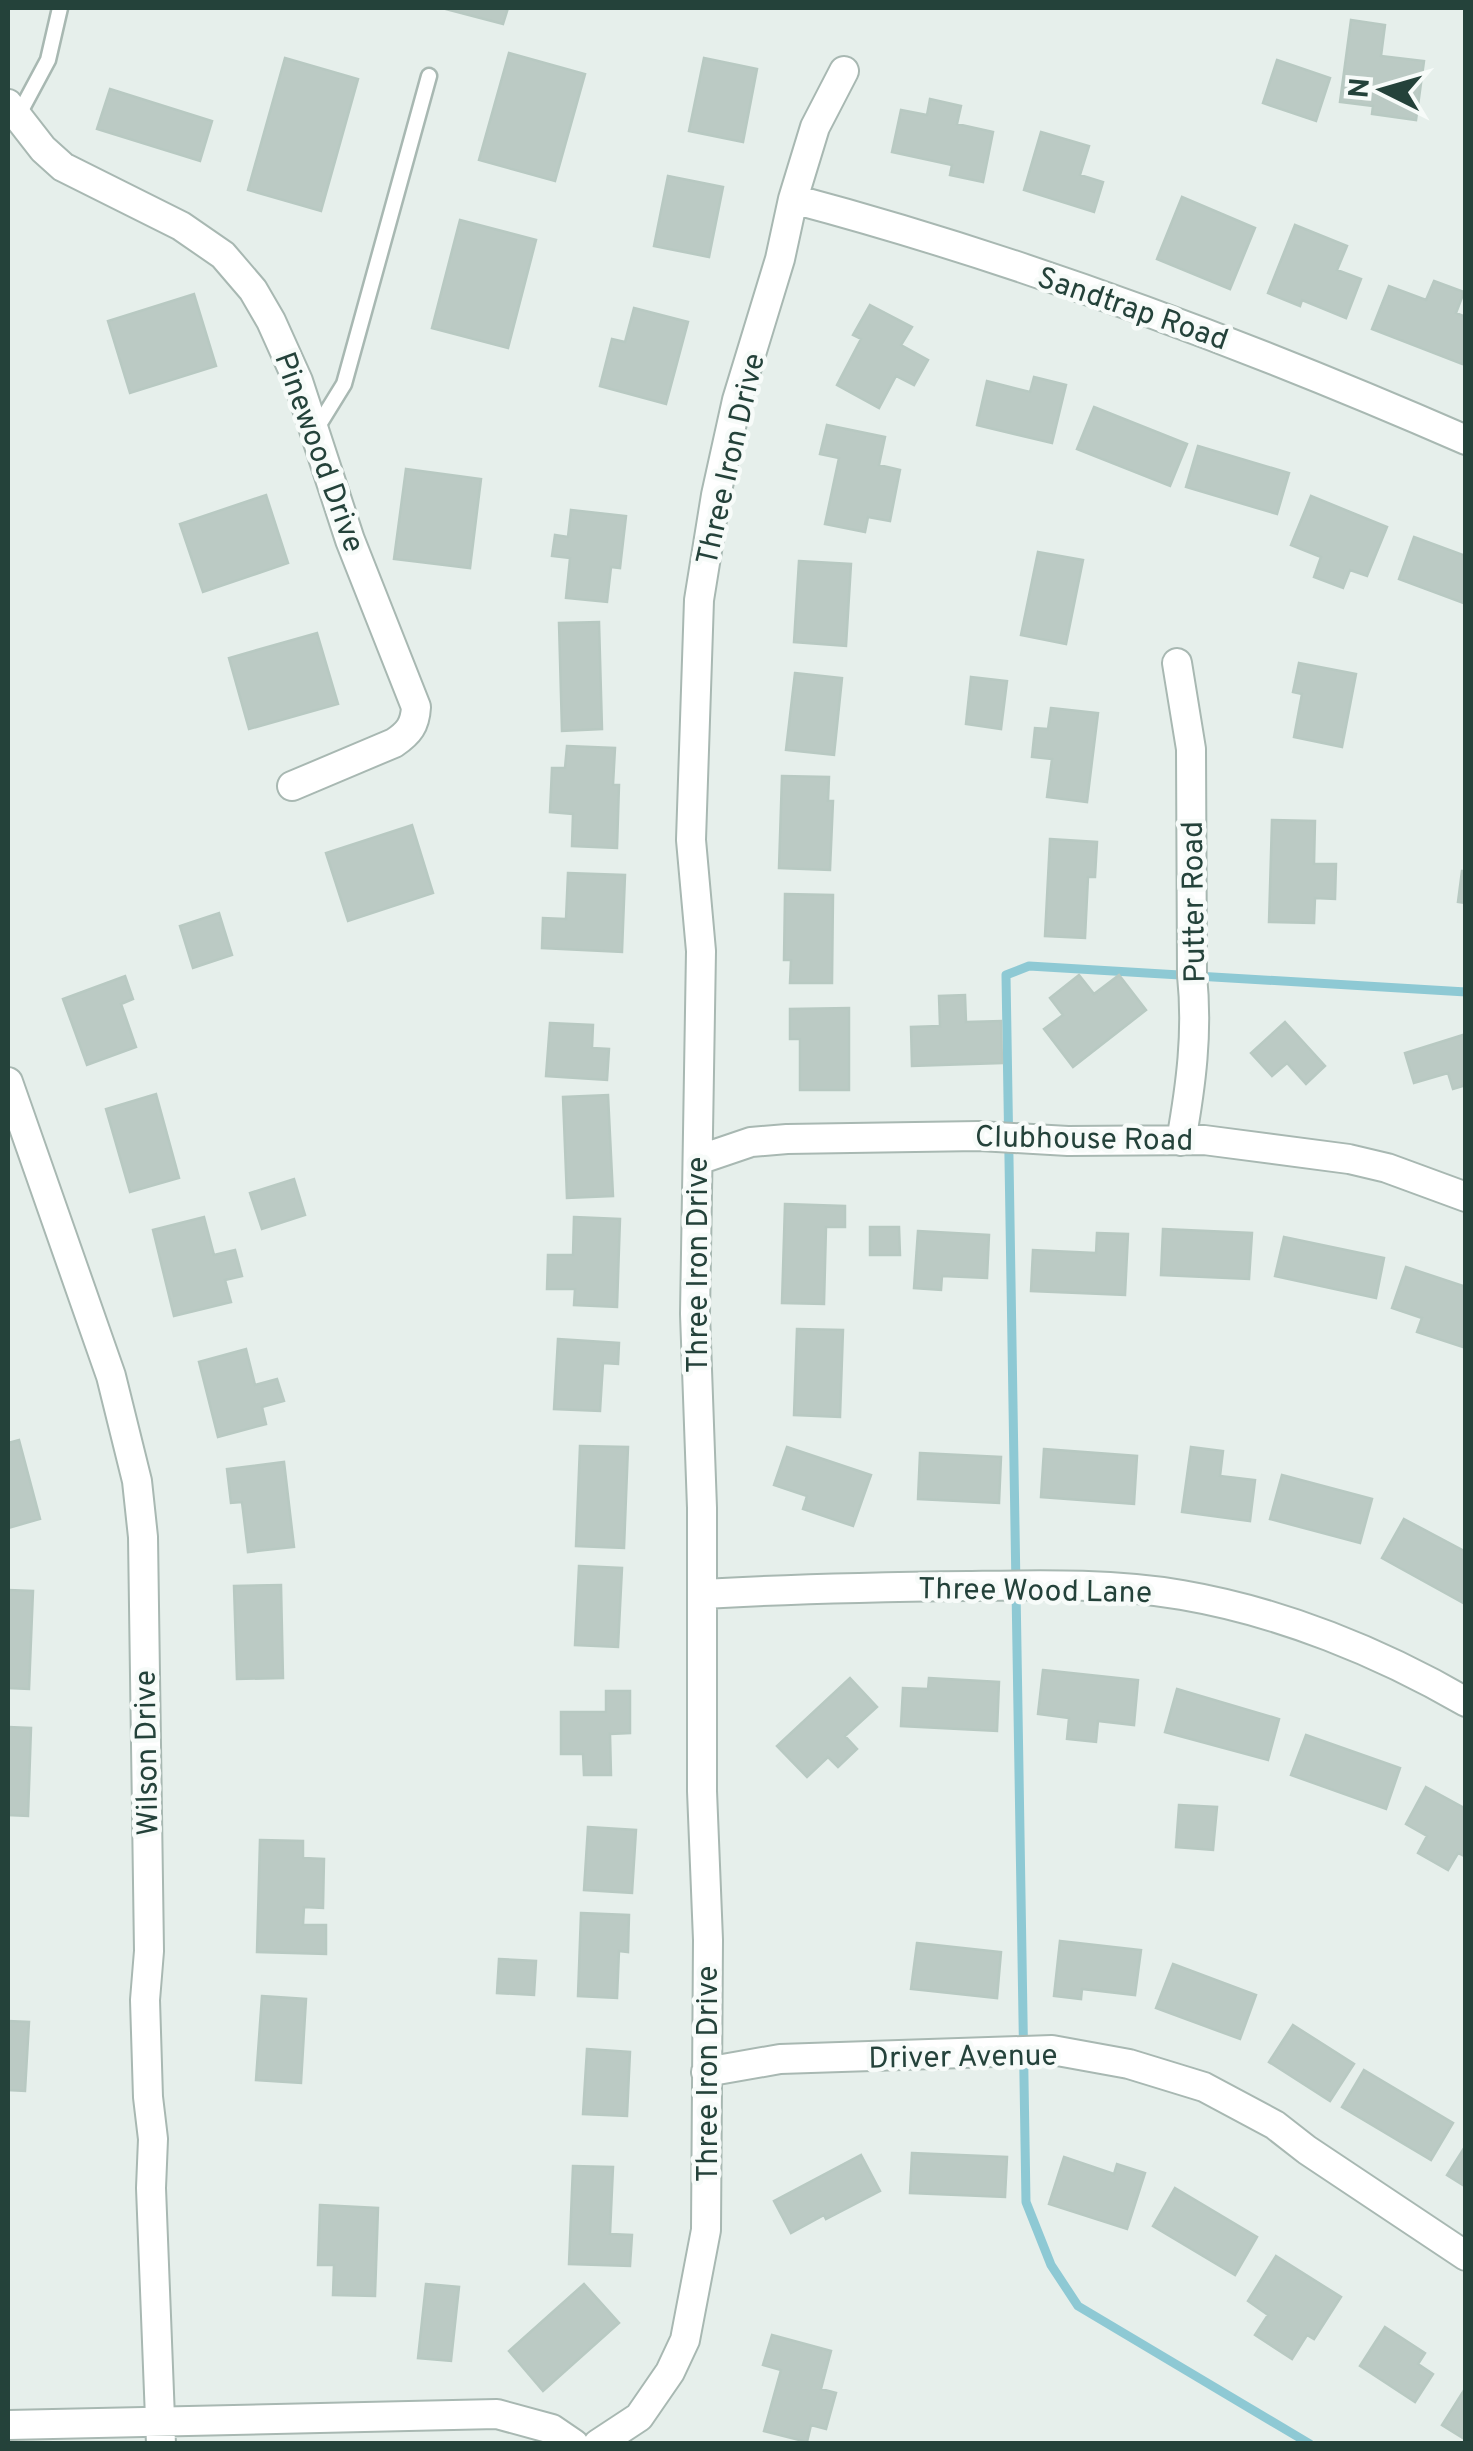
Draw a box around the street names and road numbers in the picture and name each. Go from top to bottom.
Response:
street label: Sandtrap Road [1032,260,1232,360]
street label: Pinewood Drive [264,348,371,558]
street label: Three Iron Drive [690,350,775,569]
street label: Putter Road [1176,821,1215,983]
street label: Clubhouse Road [974,1120,1193,1161]
street label: Three Iron Drive [681,1157,718,1373]
street label: Three Wood Lane [917,1572,1152,1613]
street label: Wilson Drive [129,1670,168,1836]
street label: Three Iron Drive [691,1966,728,2182]
street label: Driver Avenue [868,2038,1058,2079]

